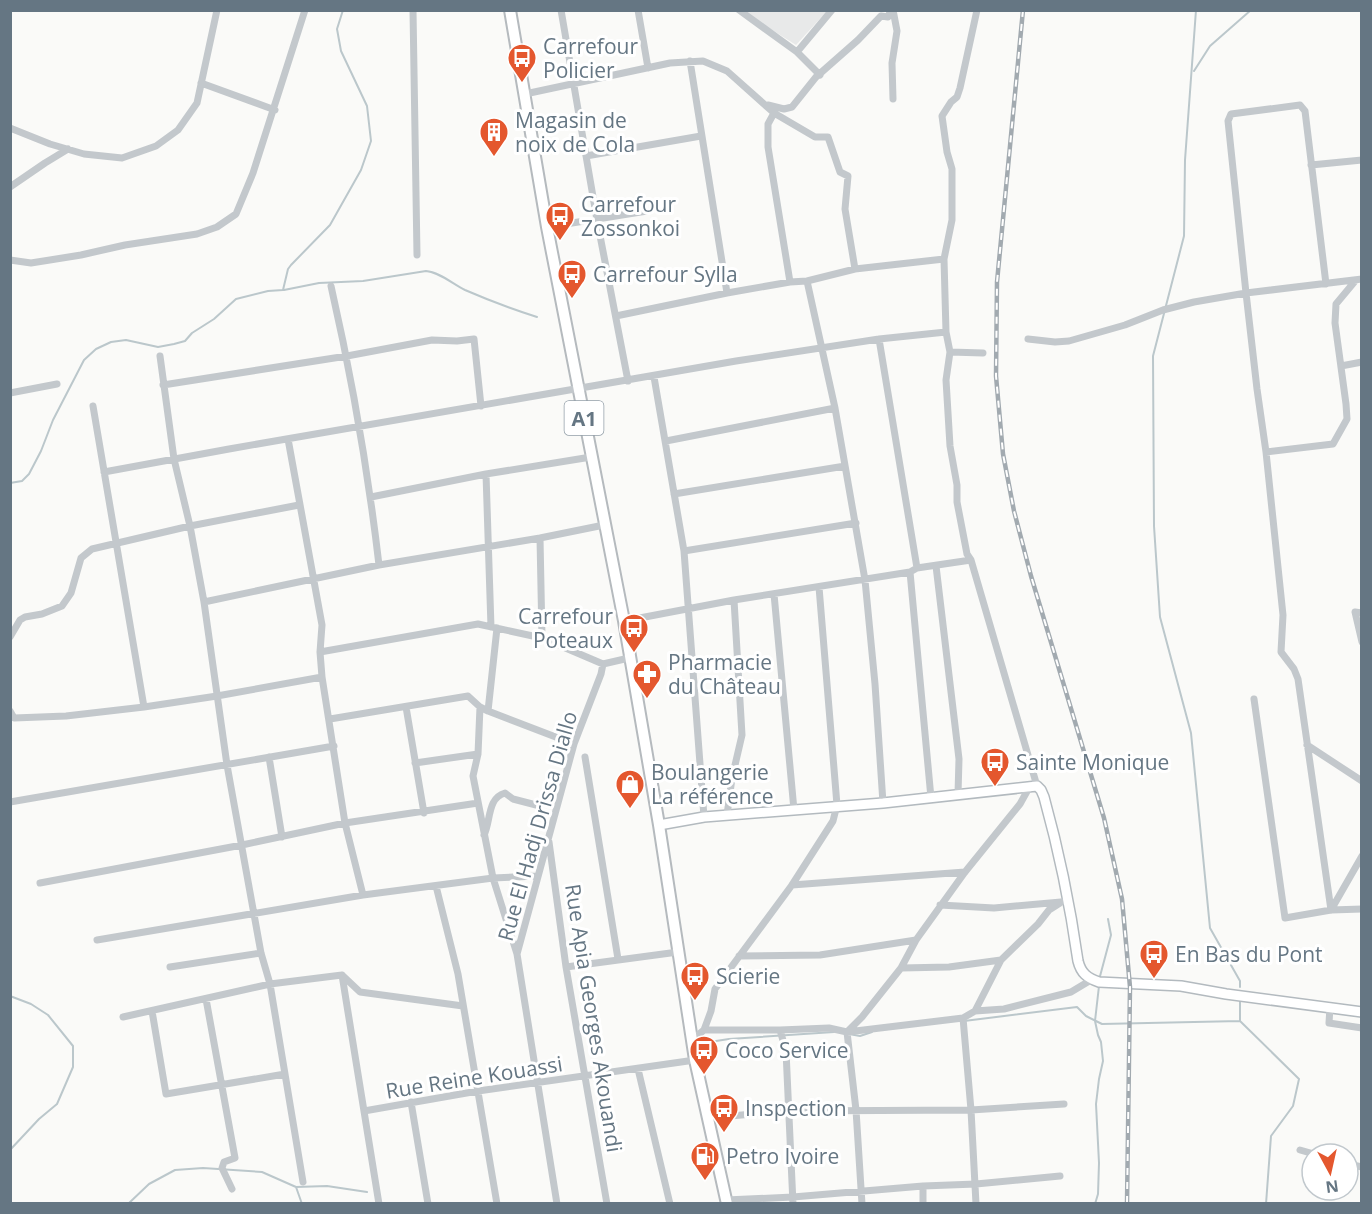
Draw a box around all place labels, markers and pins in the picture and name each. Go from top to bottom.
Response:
place label: Carrefour Policier [543,32,638,84]
bus stop icon: Carrefour Policier [506,42,538,84]
place label: Magasin de noix de Cola [515,106,635,158]
building icon: Magasin de noix de Cola [478,116,510,158]
place label: Carrefour Zossonkoi [581,190,680,242]
bus stop icon: Carrefour Zossonkoi [544,200,576,242]
bus stop icon: Carrefour Sylla [556,258,588,300]
place label: Carrefour Sylla [593,260,738,288]
place label: Carrefour Poteaux [518,602,613,654]
bus stop icon: Carrefour Poteaux [618,612,650,654]
place label: Pharmacie du Château [668,648,781,700]
pharmacy icon: Pharmacie du Château [631,658,663,700]
bus stop icon: Sainte Monique [979,746,1011,788]
place label: Sainte Monique [1016,748,1169,776]
place label: Boulangerie La référence [651,758,773,810]
shop icon: Boulangerie La référence [614,768,646,810]
bus stop icon: En Bas du Pont [1138,938,1170,980]
place label: En Bas du Pont [1175,940,1323,968]
bus stop icon: Scierie [679,960,711,1002]
place label: Scierie [716,962,780,990]
bus stop icon: Coco Service [688,1034,720,1076]
place label: Coco Service [725,1036,849,1064]
bus stop icon: Inspection [708,1092,740,1134]
place label: Inspection [745,1094,847,1122]
fuel station icon: Petro Ivoire [689,1140,721,1182]
place label: Petro Ivoire [726,1142,839,1170]

